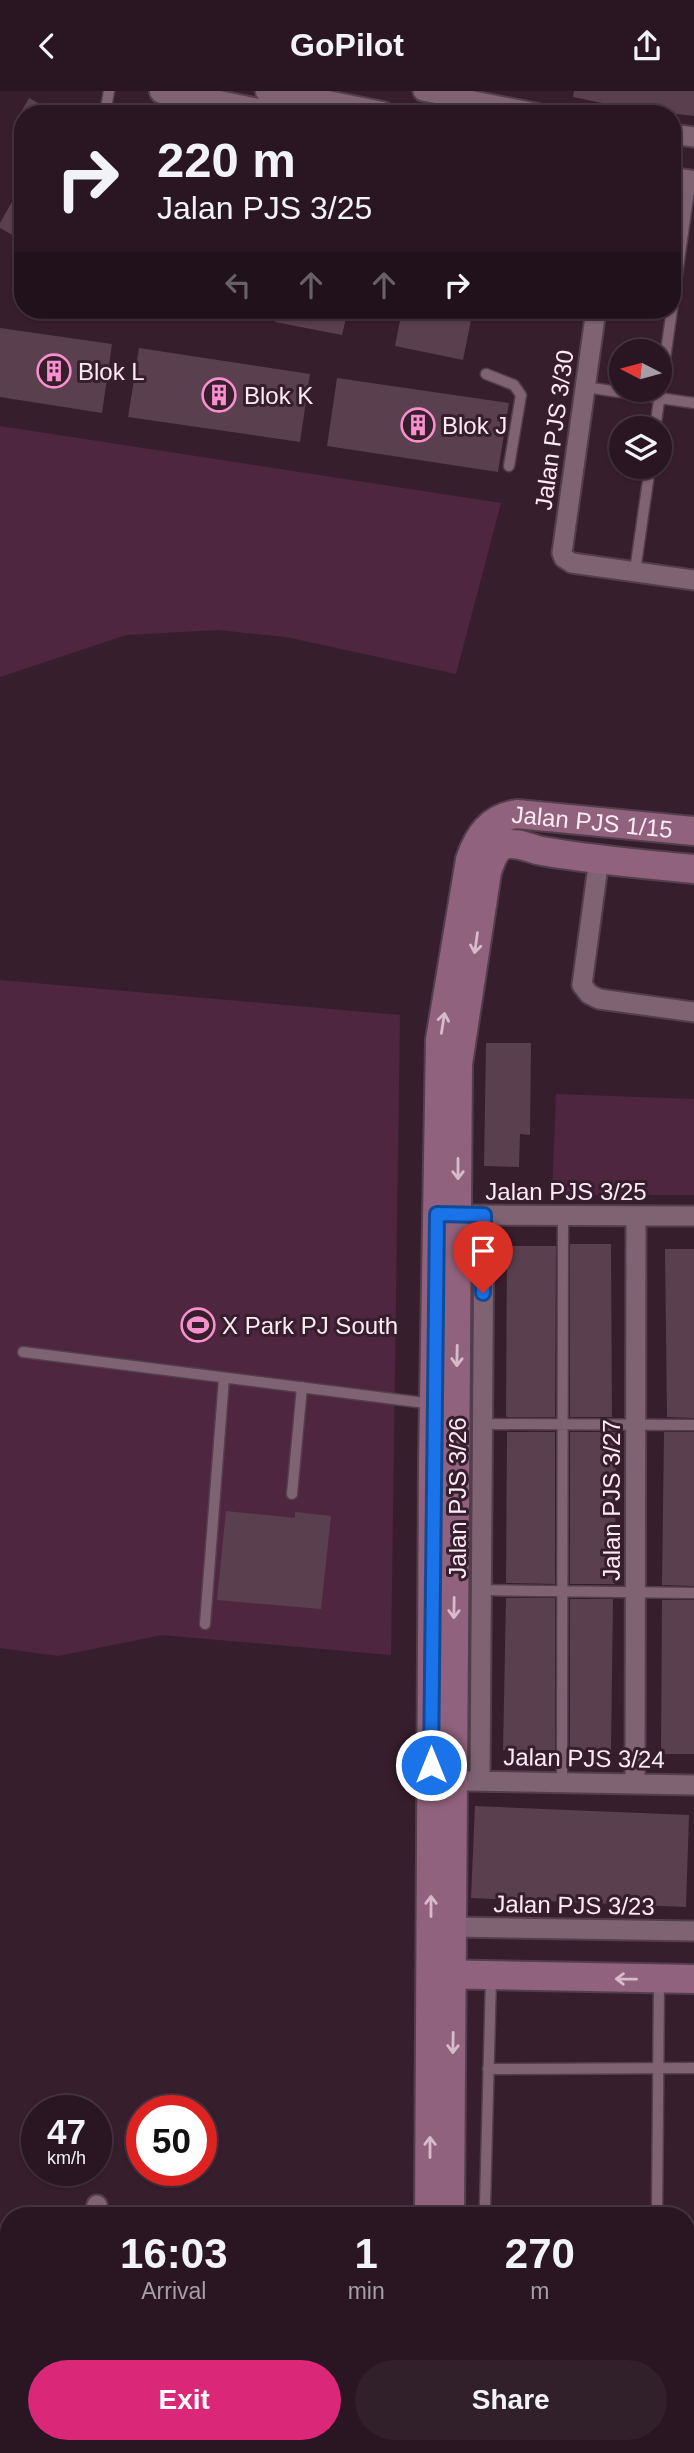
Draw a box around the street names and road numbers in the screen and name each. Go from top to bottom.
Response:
street label: Jalan PJS 3/30 [529,348,579,512]
street label: Jalan PJS 1/15 [511,800,674,842]
street label: Jalan PJS 3/25 [485,1178,647,1205]
street label: Jalan PJS 3/26 [444,1417,471,1579]
street label: Jalan PJS 3/27 [598,1419,625,1581]
street label: Jalan PJS 3/24 [503,1743,665,1773]
street label: Jalan PJS 3/23 [493,1890,655,1920]

